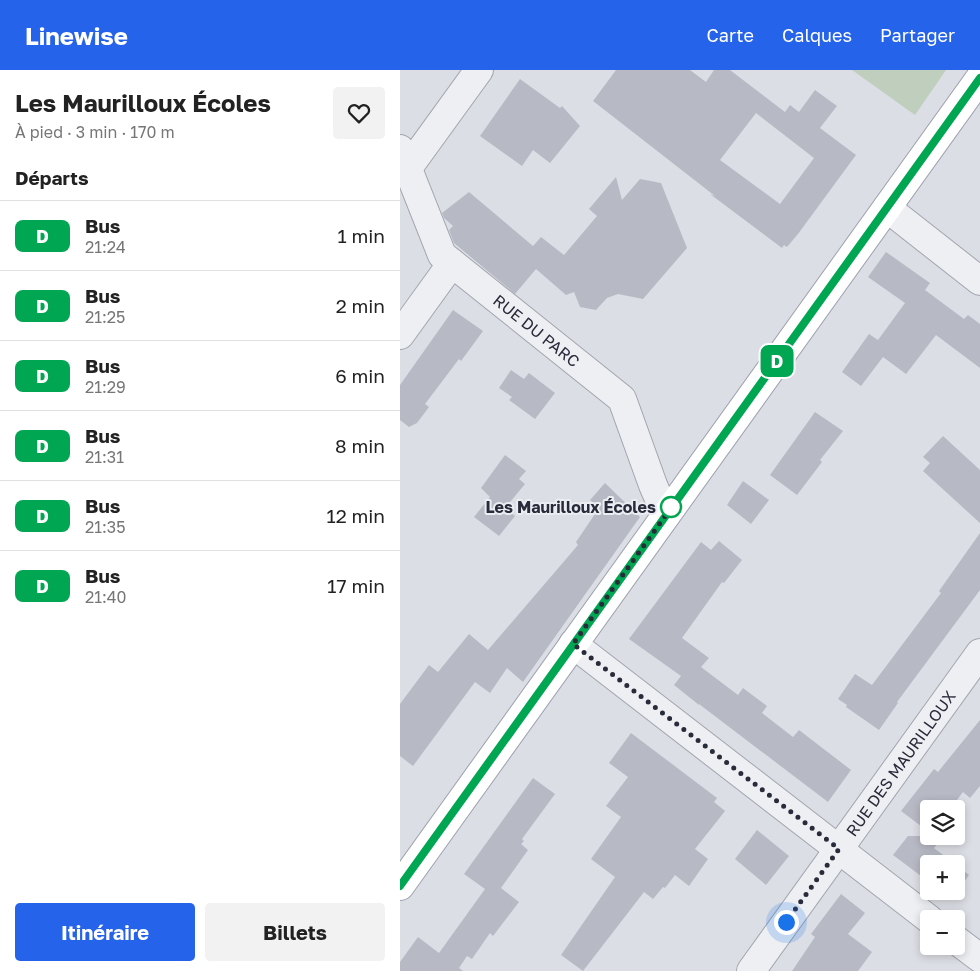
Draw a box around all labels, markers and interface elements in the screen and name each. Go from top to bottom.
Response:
text: Linewise [25,21,128,50]
text: Carte [707,24,754,46]
text: Calques [782,24,852,46]
text: Partager [880,24,955,46]
button: heart [333,87,385,139]
text: Les Maurilloux Écoles [15,88,271,117]
text: À pied · 3 min · 170 m [15,122,175,142]
text: Départs [15,166,89,189]
text: Bus [85,214,120,237]
text: 1 min [337,224,385,247]
text: D [36,225,49,247]
text: 21:24 [85,237,126,257]
text: Bus [85,284,120,307]
street label: RUE DU PARC [489,290,584,371]
text: 2 min [336,294,385,317]
text: D [36,295,49,317]
text: 21:25 [85,307,125,327]
line badge: D [761,345,793,377]
text: D [771,350,783,372]
text: Bus [85,354,120,377]
text: 6 min [335,364,385,387]
text: D [36,365,49,387]
text: 21:29 [85,377,126,397]
text: Bus [85,424,120,447]
text: 8 min [335,434,385,457]
text: D [36,435,49,457]
text: 21:31 [85,447,124,467]
text: Bus [85,494,120,517]
marker: Les Maurilloux Écoles [660,496,682,518]
place label: Les Maurilloux Écoles [485,497,656,517]
text: 12 min [326,504,385,527]
text: D [36,505,49,527]
text: 21:35 [85,517,125,537]
text: Bus [85,564,120,587]
text: 17 min [327,574,385,597]
text: D [36,575,49,597]
text: 21:40 [85,587,127,607]
street label: RUE DES MAURILLOUX [841,686,960,840]
map controls [920,800,965,955]
button: layers [920,800,965,845]
button: + [920,855,965,900]
button: Itinéraire [15,903,195,961]
button: Billets [205,903,385,961]
your location [774,910,799,935]
button: − [920,910,965,955]

